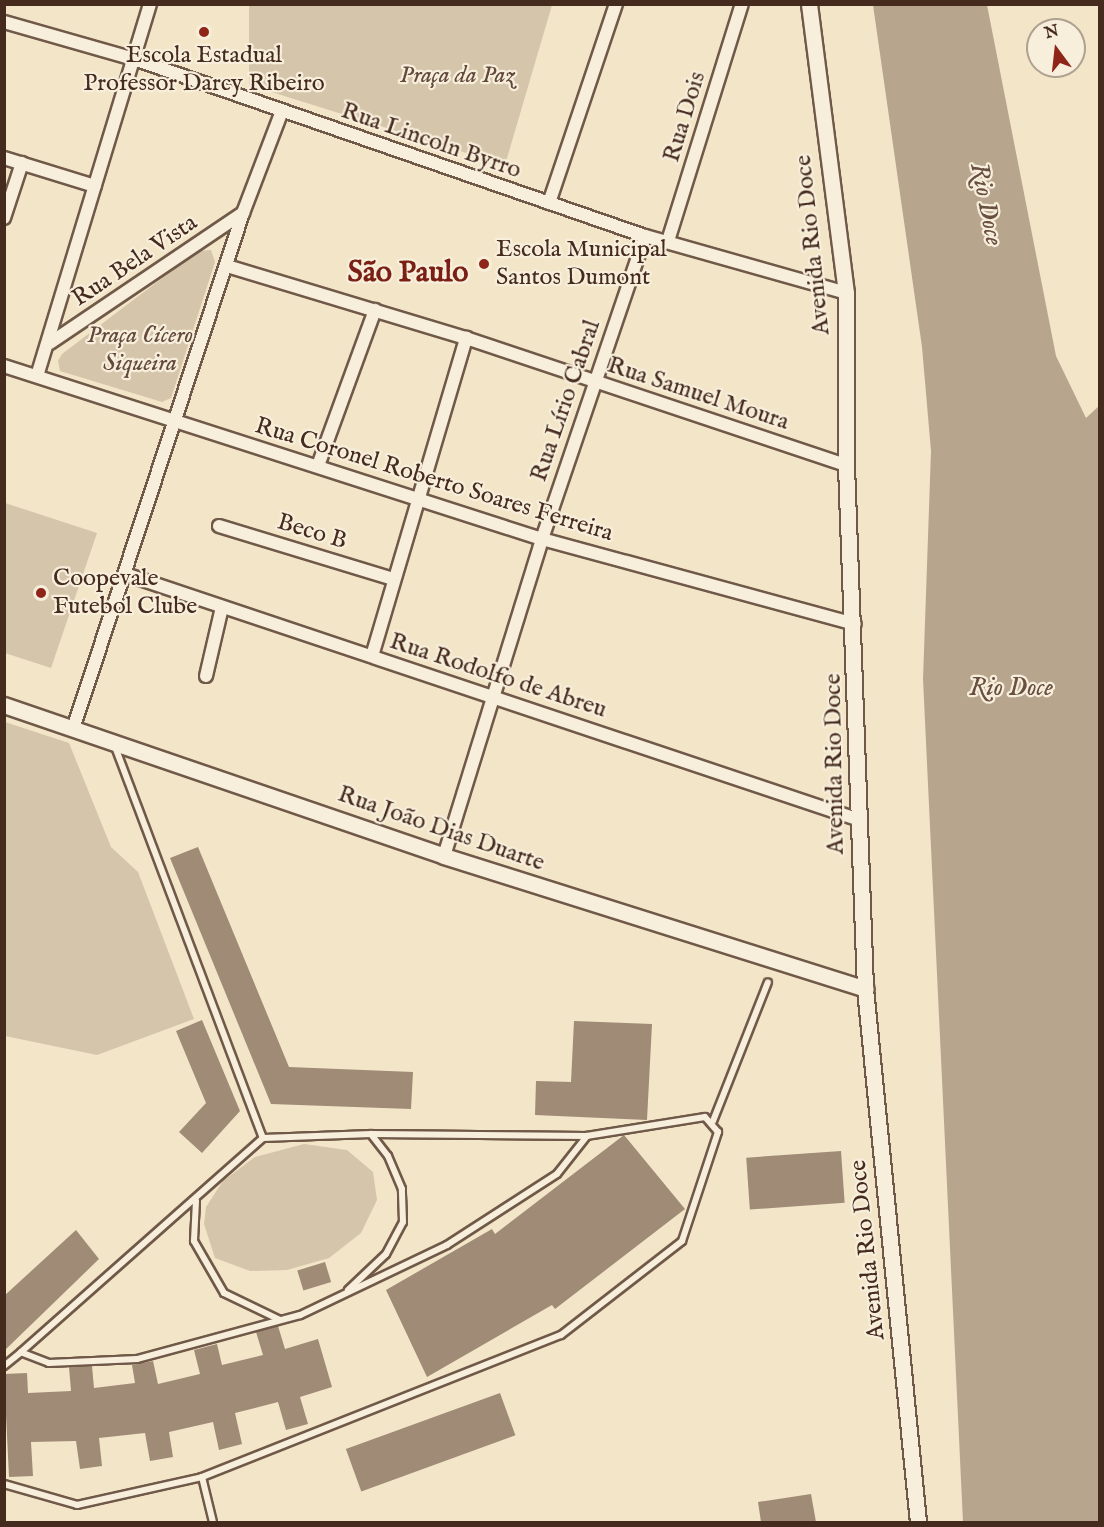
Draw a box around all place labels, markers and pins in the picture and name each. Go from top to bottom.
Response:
marker: Escola Estadual Professor Darcy Ribeiro [197,25,211,39]
place label: Escola Estadual Professor Darcy Ribeiro [83,42,325,98]
place label: Escola Municipal Santos Dumont [496,236,667,292]
marker: Escola Municipal Santos Dumont [477,257,491,271]
place label: Coopevale Futebol Clube [53,565,197,621]
marker: Coopevale Futebol Clube [34,586,48,600]

